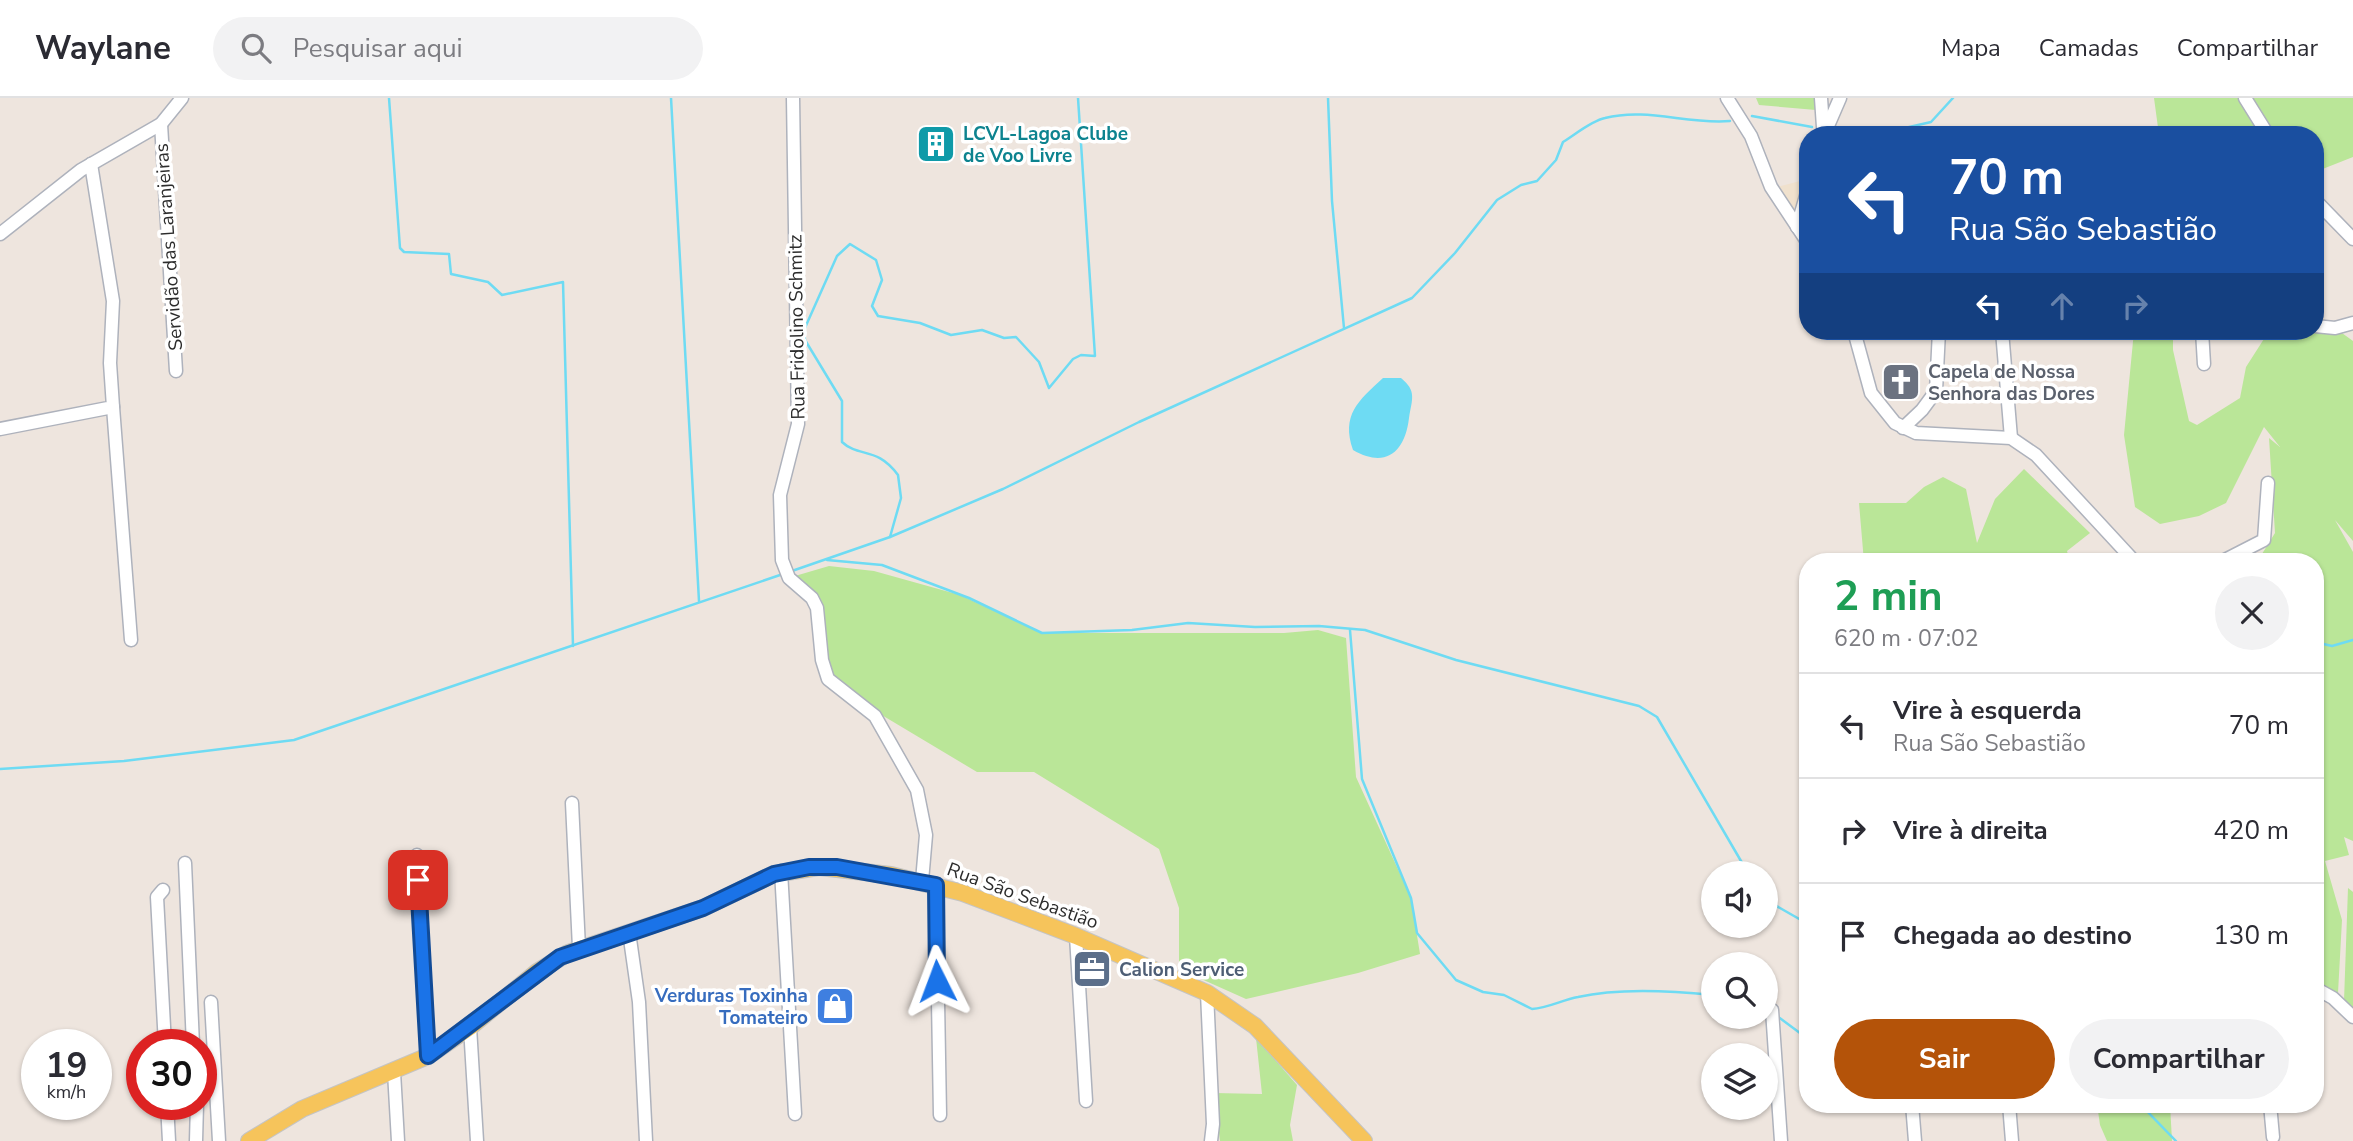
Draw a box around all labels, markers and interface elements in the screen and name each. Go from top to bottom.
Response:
search box [213,17,703,80]
text: Waylane [35,26,171,71]
icon: search [237,29,275,67]
text: Pesquisar aqui [293,31,463,66]
text: Mapa [1941,32,2001,64]
text: Camadas [2039,32,2139,64]
text: Compartilhar [2177,32,2318,64]
place label: LCVL-Lagoa Clube de Voo Livre [963,121,1128,169]
building icon: LCVL-Lagoa Clube de Voo Livre [915,123,957,165]
street label: Servidão das Laranjeiras [149,142,189,352]
text: 70 m [1949,144,2064,211]
icon: left [1834,154,1925,245]
text: Rua São Sebastião [1949,208,2217,251]
street label: Rua Fridolino Schmitz [782,234,812,420]
icon: left [1970,287,2008,325]
icon: ahead [2043,287,2081,325]
icon: right [2116,287,2154,325]
place label: Capela de Nossa Senhora das Dores [1928,359,2095,407]
church icon: Capela de Nossa Senhora das Dores [1880,361,1922,403]
text: 2 min [1834,568,1943,625]
button: close [2215,576,2289,650]
text: 620 m · 07:02 [1834,623,1979,654]
text: Vire à esquerda [1893,693,2082,728]
icon: left [1834,707,1872,745]
text: 70 m [2229,708,2289,743]
text: Rua São Sebastião [1893,728,2086,759]
icon: right [1834,812,1872,850]
text: Vire à direita [1893,813,2048,848]
text: 420 m [2213,813,2289,848]
pin [388,850,448,910]
street label: Rua São Sebastião [943,856,1102,935]
icon: arrive [399,861,437,899]
map controls [1701,861,1778,1120]
button: sound [1701,861,1778,938]
icon: arrive [1834,917,1872,955]
text: Chegada ao destino [1893,918,2132,953]
text: 130 m [2213,918,2289,953]
position arrow [900,944,974,1018]
office icon: Calion Service [1071,948,1113,990]
button: search [1701,952,1778,1029]
place label: Calion Service [1119,957,1244,983]
place label: Verduras Toxinha Tomateiro [654,983,808,1031]
shop icon: Verduras Toxinha Tomateiro [814,985,856,1027]
button: Sair [1834,1019,2055,1099]
button: Compartilhar [2069,1019,2289,1099]
speed limit sign: 30 [126,1029,217,1120]
text: 19 [45,1042,88,1089]
button: layers [1701,1043,1778,1120]
text: km/h [47,1080,86,1104]

